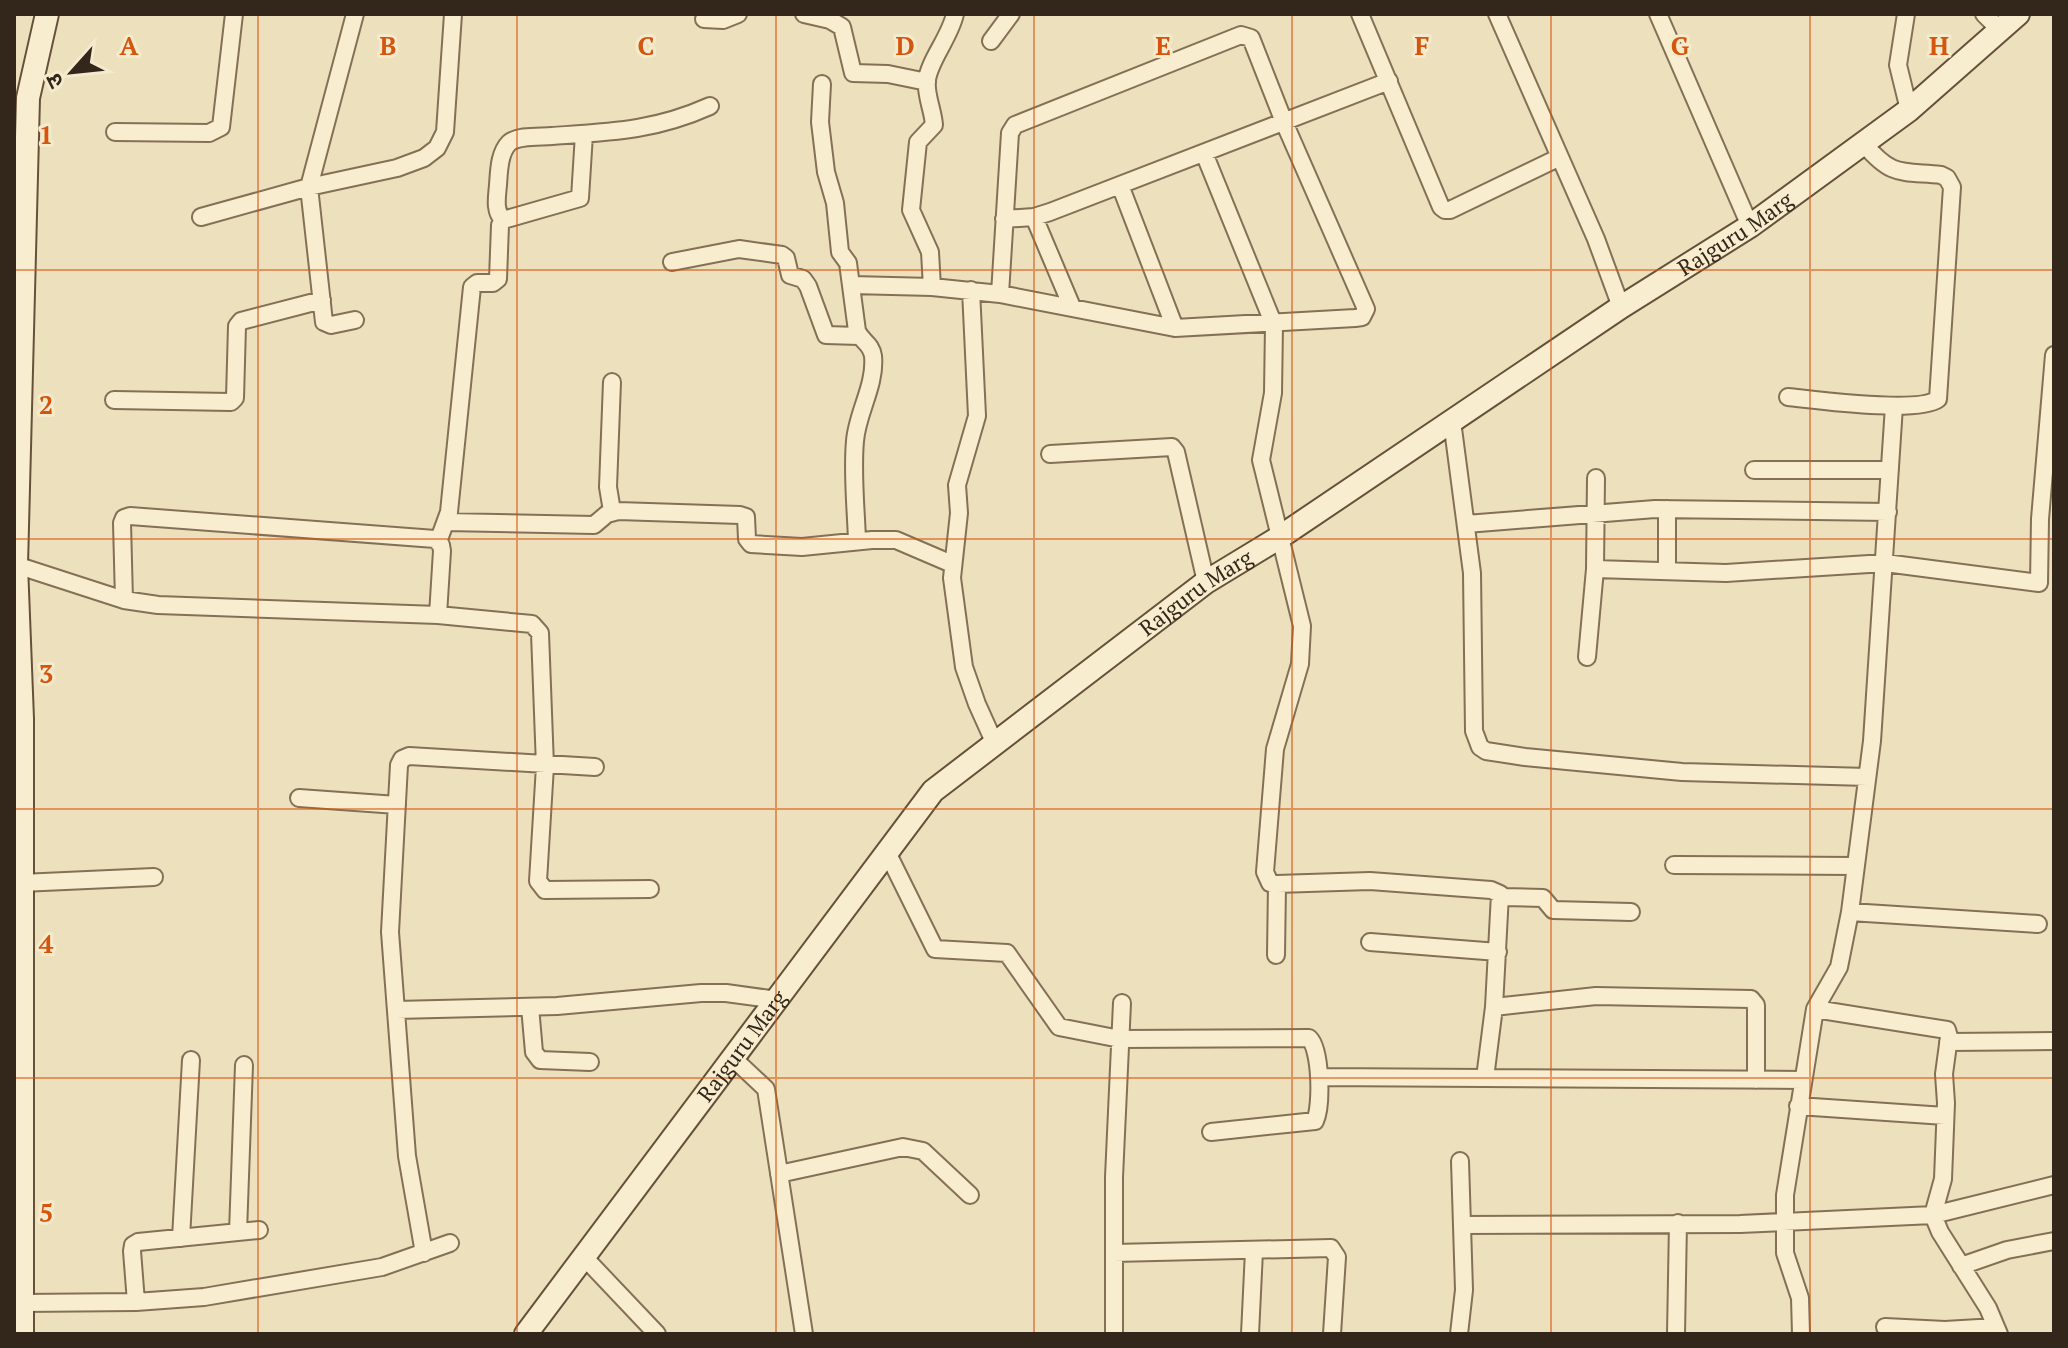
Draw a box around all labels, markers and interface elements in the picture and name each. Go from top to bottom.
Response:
text: A [120,28,139,62]
text: B [380,28,396,62]
text: C [638,28,654,62]
text: D [895,28,915,62]
text: E [1155,28,1171,62]
text: F [1415,28,1430,62]
text: G [1671,28,1690,62]
text: H [1929,28,1949,62]
north arrow [32,32,112,112]
text: उ [37,68,70,94]
text: 1 [39,117,53,151]
street label: Rajguru Marg [1672,184,1799,282]
text: 2 [39,387,53,421]
street label: Rajguru Marg [1133,542,1258,642]
text: 3 [39,656,53,690]
text: 4 [39,926,54,960]
street label: Rajguru Marg [690,984,793,1107]
text: 5 [39,1195,53,1229]

